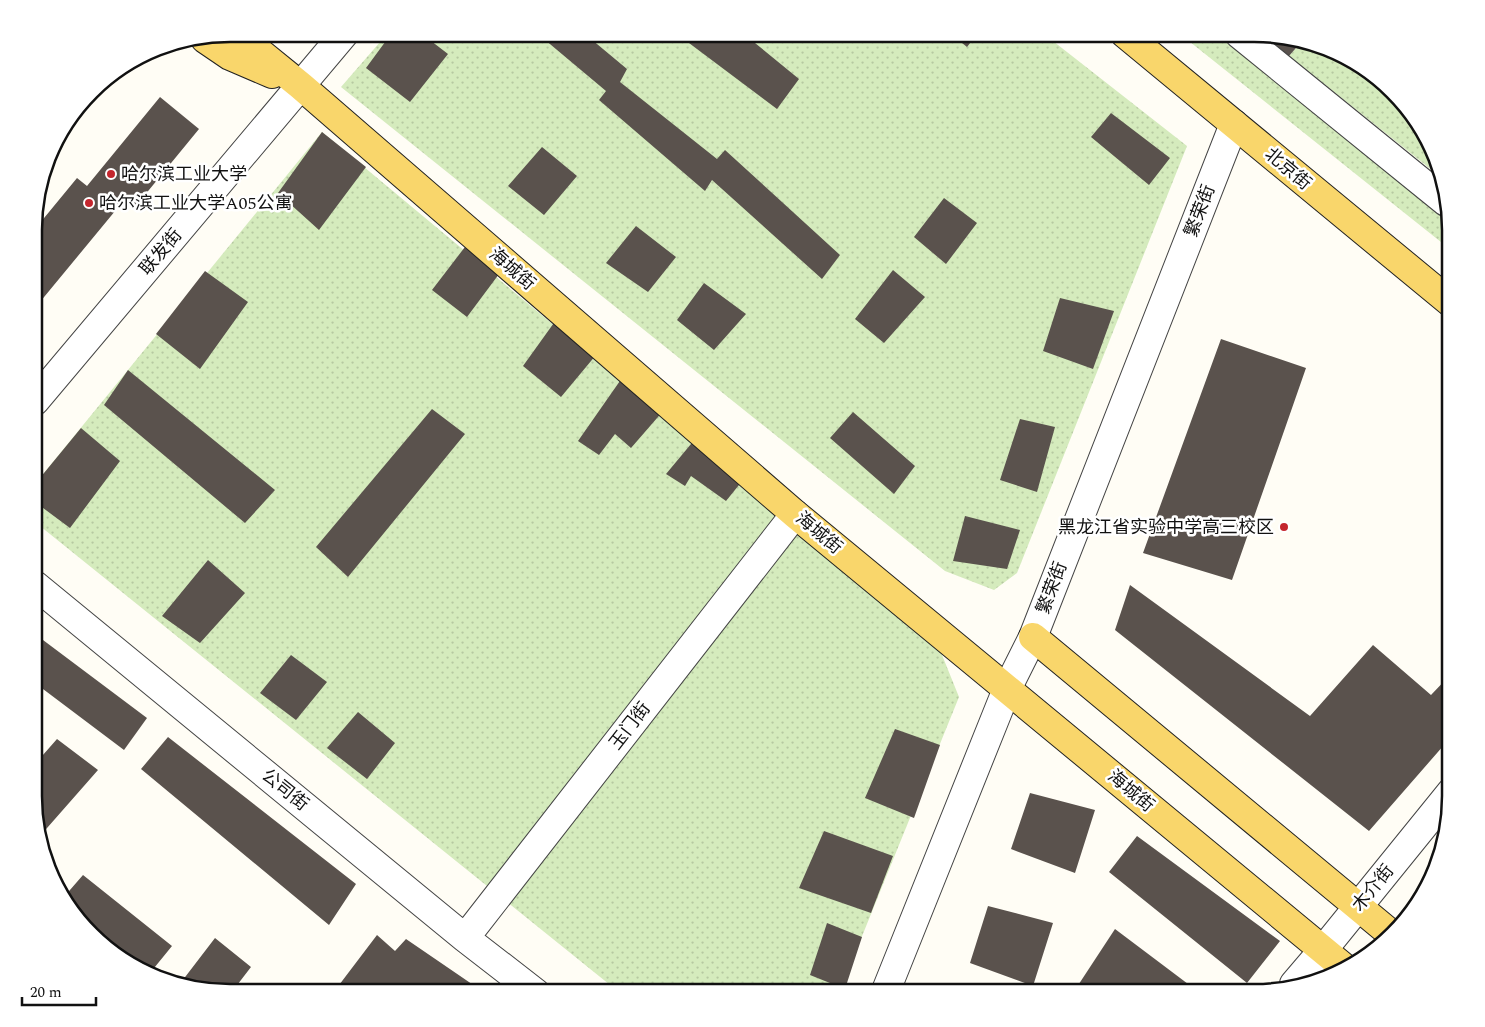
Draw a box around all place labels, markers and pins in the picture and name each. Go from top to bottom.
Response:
place label: 哈尔滨工业大学 [121,161,247,188]
marker: 哈尔滨工业大学 [105,168,117,180]
place label: 哈尔滨工业大学A05公寓 [99,190,293,217]
marker: 哈尔滨工业大学A05公寓 [83,197,95,209]
place label: 黑龙江省实验中学高三校区 [1058,514,1274,541]
marker: 黑龙江省实验中学高三校区 [1278,521,1290,533]

